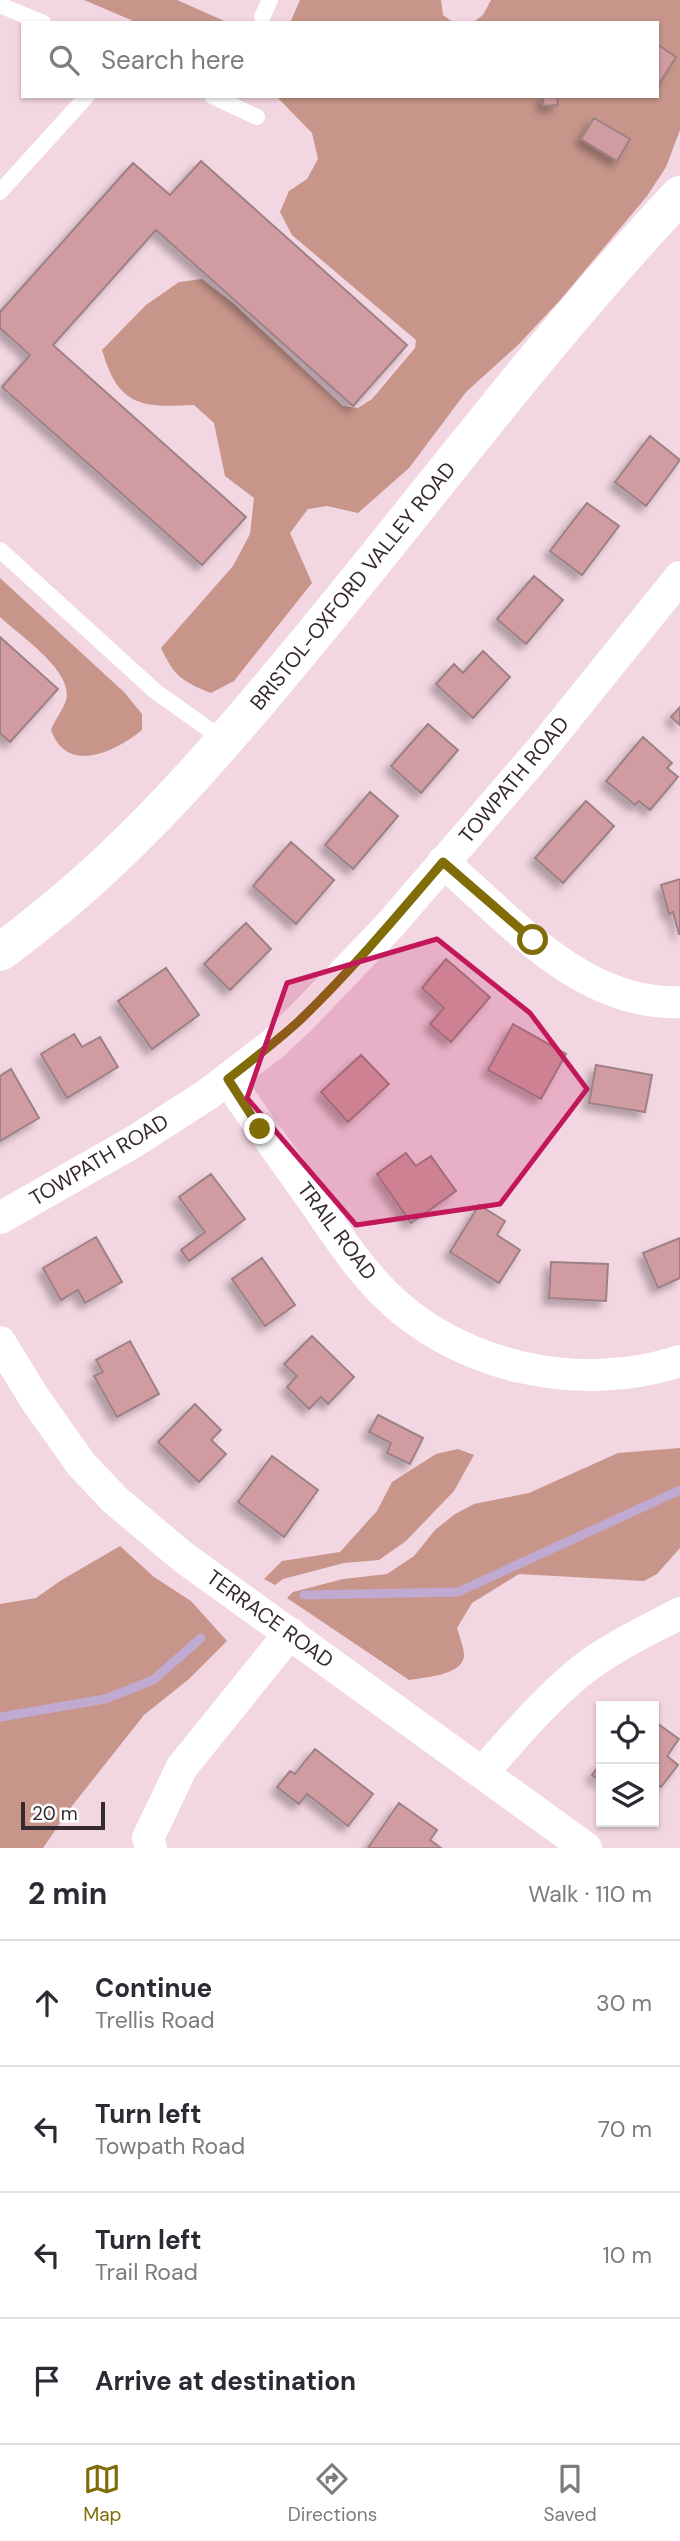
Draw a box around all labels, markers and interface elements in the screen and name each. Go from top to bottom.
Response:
search box [21,21,659,98]
icon: search [45,41,83,79]
text: Search here [101,43,244,77]
street label: BRISTOL-OXFORD VALLEY ROAD [244,456,462,716]
street label: TOWPATH ROAD [453,711,575,849]
route start [517,924,548,955]
street label: TOWPATH ROAD [24,1107,174,1213]
route end [244,1113,275,1144]
street label: TRAIL ROAD [291,1176,383,1286]
street label: TERRACE ROAD [201,1564,339,1674]
map controls [596,1701,659,1827]
button: locate [596,1701,659,1764]
button: layers [596,1764,659,1827]
scale bar [21,1799,105,1831]
text: 20 m [32,1801,78,1826]
text: 2 min [28,1874,107,1913]
text: Walk · 110 m [528,1879,652,1909]
text: Continue [95,1971,212,2005]
icon: ahead [28,1984,66,2022]
text: 30 m [596,1988,652,2018]
text: Trellis Road [95,2005,215,2035]
text: Turn left [95,2097,202,2131]
icon: left [28,2110,66,2148]
text: 70 m [598,2114,652,2144]
text: Towpath Road [95,2131,245,2161]
text: Turn left [95,2223,202,2257]
icon: left [28,2236,66,2274]
text: 10 m [602,2240,652,2270]
text: Trail Road [95,2257,198,2287]
icon: arrive [28,2362,66,2400]
text: Arrive at destination [95,2364,356,2398]
tab: Map [83,2460,121,2527]
tab: Directions [288,2460,377,2527]
tab: Saved [544,2460,597,2527]

